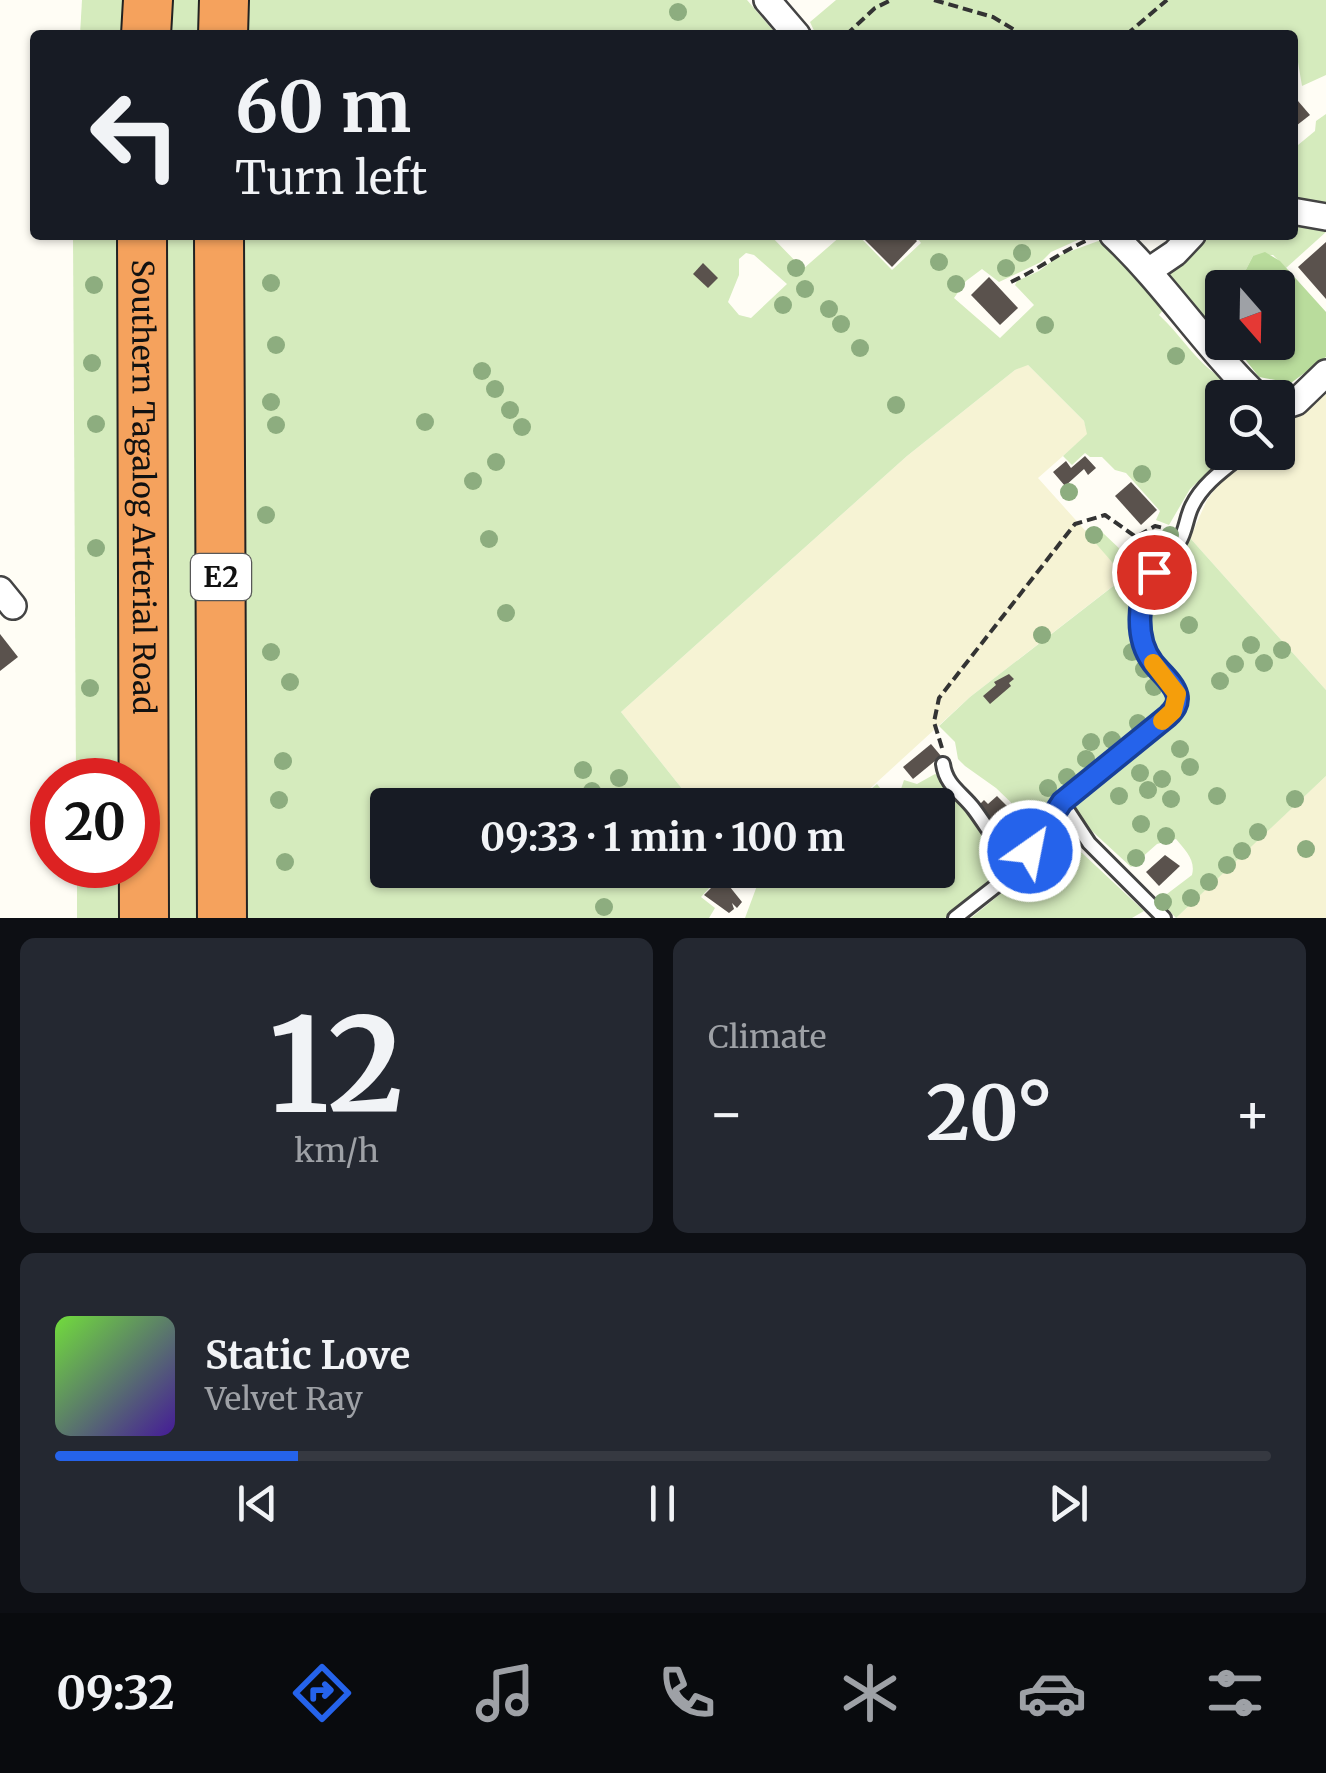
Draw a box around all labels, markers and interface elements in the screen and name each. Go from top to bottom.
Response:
text: 60 m [235,63,411,151]
icon: left [70,70,200,200]
text: Turn left [235,150,427,206]
street label: Southern Tagalog Arterial Road [124,259,163,715]
north arrow [1205,270,1295,360]
map controls [1205,270,1295,470]
button: search [1205,380,1295,470]
pin [1112,530,1197,615]
icon: arrive [1127,545,1182,600]
road number: E2 [191,554,251,600]
speed limit sign: 20 [30,758,160,888]
position arrow [978,799,1082,903]
text: 09:33 · 1 min · 100 m [480,814,845,861]
text: 12 [269,984,404,1147]
text: Climate [708,1017,826,1057]
text: 20° [926,1066,1053,1160]
text: − [708,1079,745,1148]
text: + [1234,1079,1271,1148]
text: km/h [294,1131,379,1171]
text: Static Love [205,1332,410,1379]
text: Velvet Ray [205,1379,363,1419]
icon: previous [230,1476,285,1531]
icon: pause [635,1476,690,1531]
icon: next [1041,1476,1096,1531]
icon: directions [287,1658,357,1728]
icon: music [470,1658,540,1728]
icon: phone [652,1658,722,1728]
icon: climate [835,1658,905,1728]
icon: car [1017,1658,1087,1728]
icon: filters [1200,1658,1270,1728]
text: 09:32 [56,1665,175,1721]

